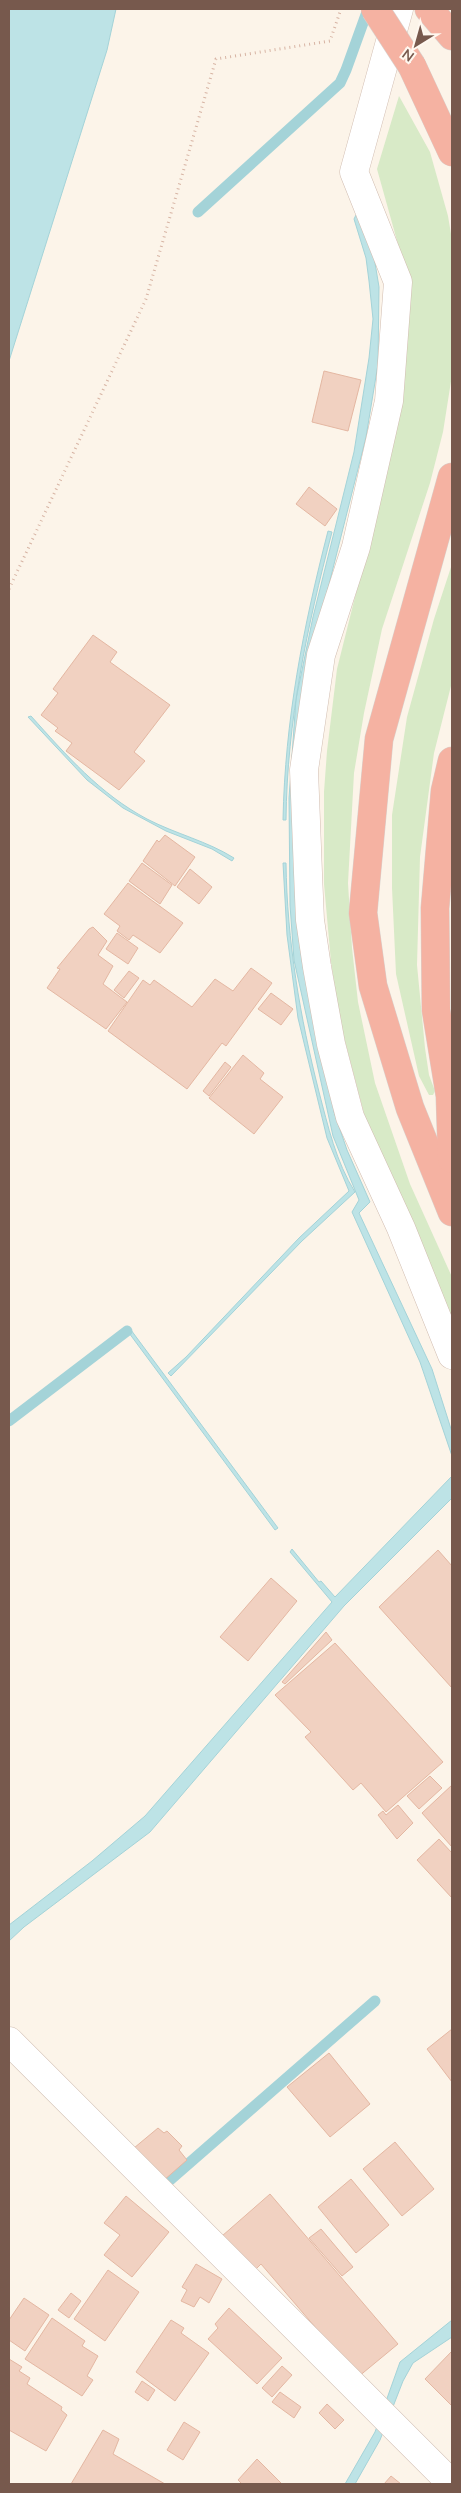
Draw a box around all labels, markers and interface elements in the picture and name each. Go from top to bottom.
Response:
north arrow [391,20,441,70]
text: N [399,44,418,66]

